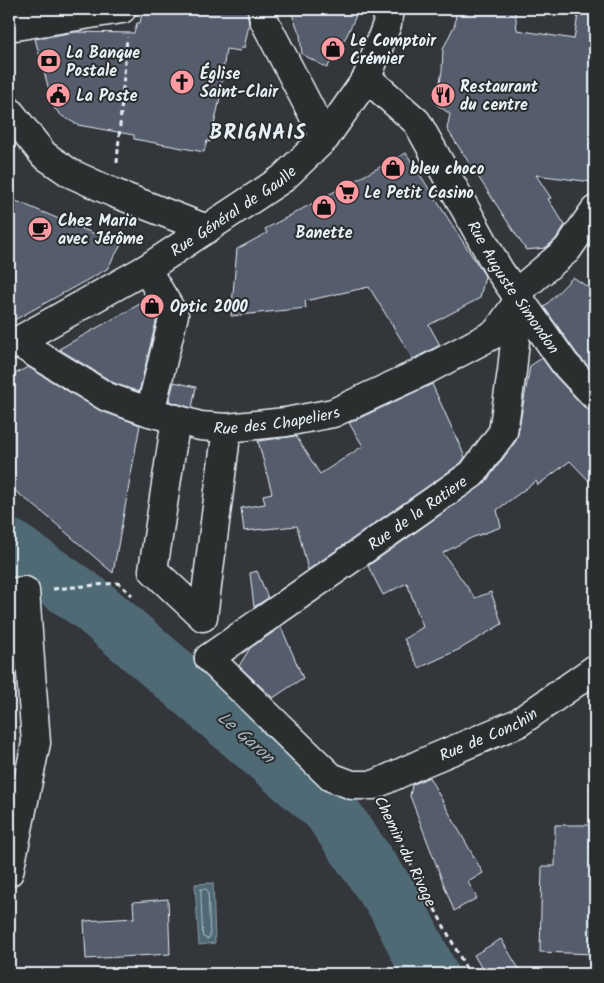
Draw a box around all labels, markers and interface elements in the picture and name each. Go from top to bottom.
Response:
place label: Le Comptoir Crémier [350,29,437,72]
shop icon: Le Comptoir Crémier [320,36,346,62]
place label: La Banque Postale [66,41,140,84]
bank icon: La Banque Postale [36,48,62,74]
place label: Église Saint-Clair [200,62,279,105]
church icon: Église Saint-Clair [169,69,195,95]
place label: Restaurant du centre [460,75,539,118]
public building icon: La Poste [45,82,71,108]
restaurant icon: Restaurant du centre [430,82,456,108]
place label: La Poste [76,84,138,109]
district label: BRIGNAIS [209,117,307,150]
shop icon: bleu choco [380,155,406,181]
place label: bleu choco [410,157,484,182]
street label: Rue Général de Gaulle [166,160,303,264]
supermarket icon: Le Petit Casino [334,179,360,205]
place label: Le Petit Casino [364,181,474,206]
shop icon: Banette [311,194,337,220]
place label: Chez Maria avec Jérôme [58,209,144,252]
cafe icon: Chez Maria avec Jérôme [27,216,53,242]
street label: Rue Auguste Simondon [460,216,565,360]
place label: Banette [295,221,353,246]
shop icon: Optic 2000 [139,293,165,319]
place label: Optic 2000 [170,295,249,320]
street label: Rue des Chapeliers [213,400,345,442]
street label: Rue de la Ratiere [363,470,473,557]
street label: Rue de Conchin [436,702,543,769]
water label: Le Garon [210,705,281,772]
street label: Chemin du Rivage [367,792,442,912]

